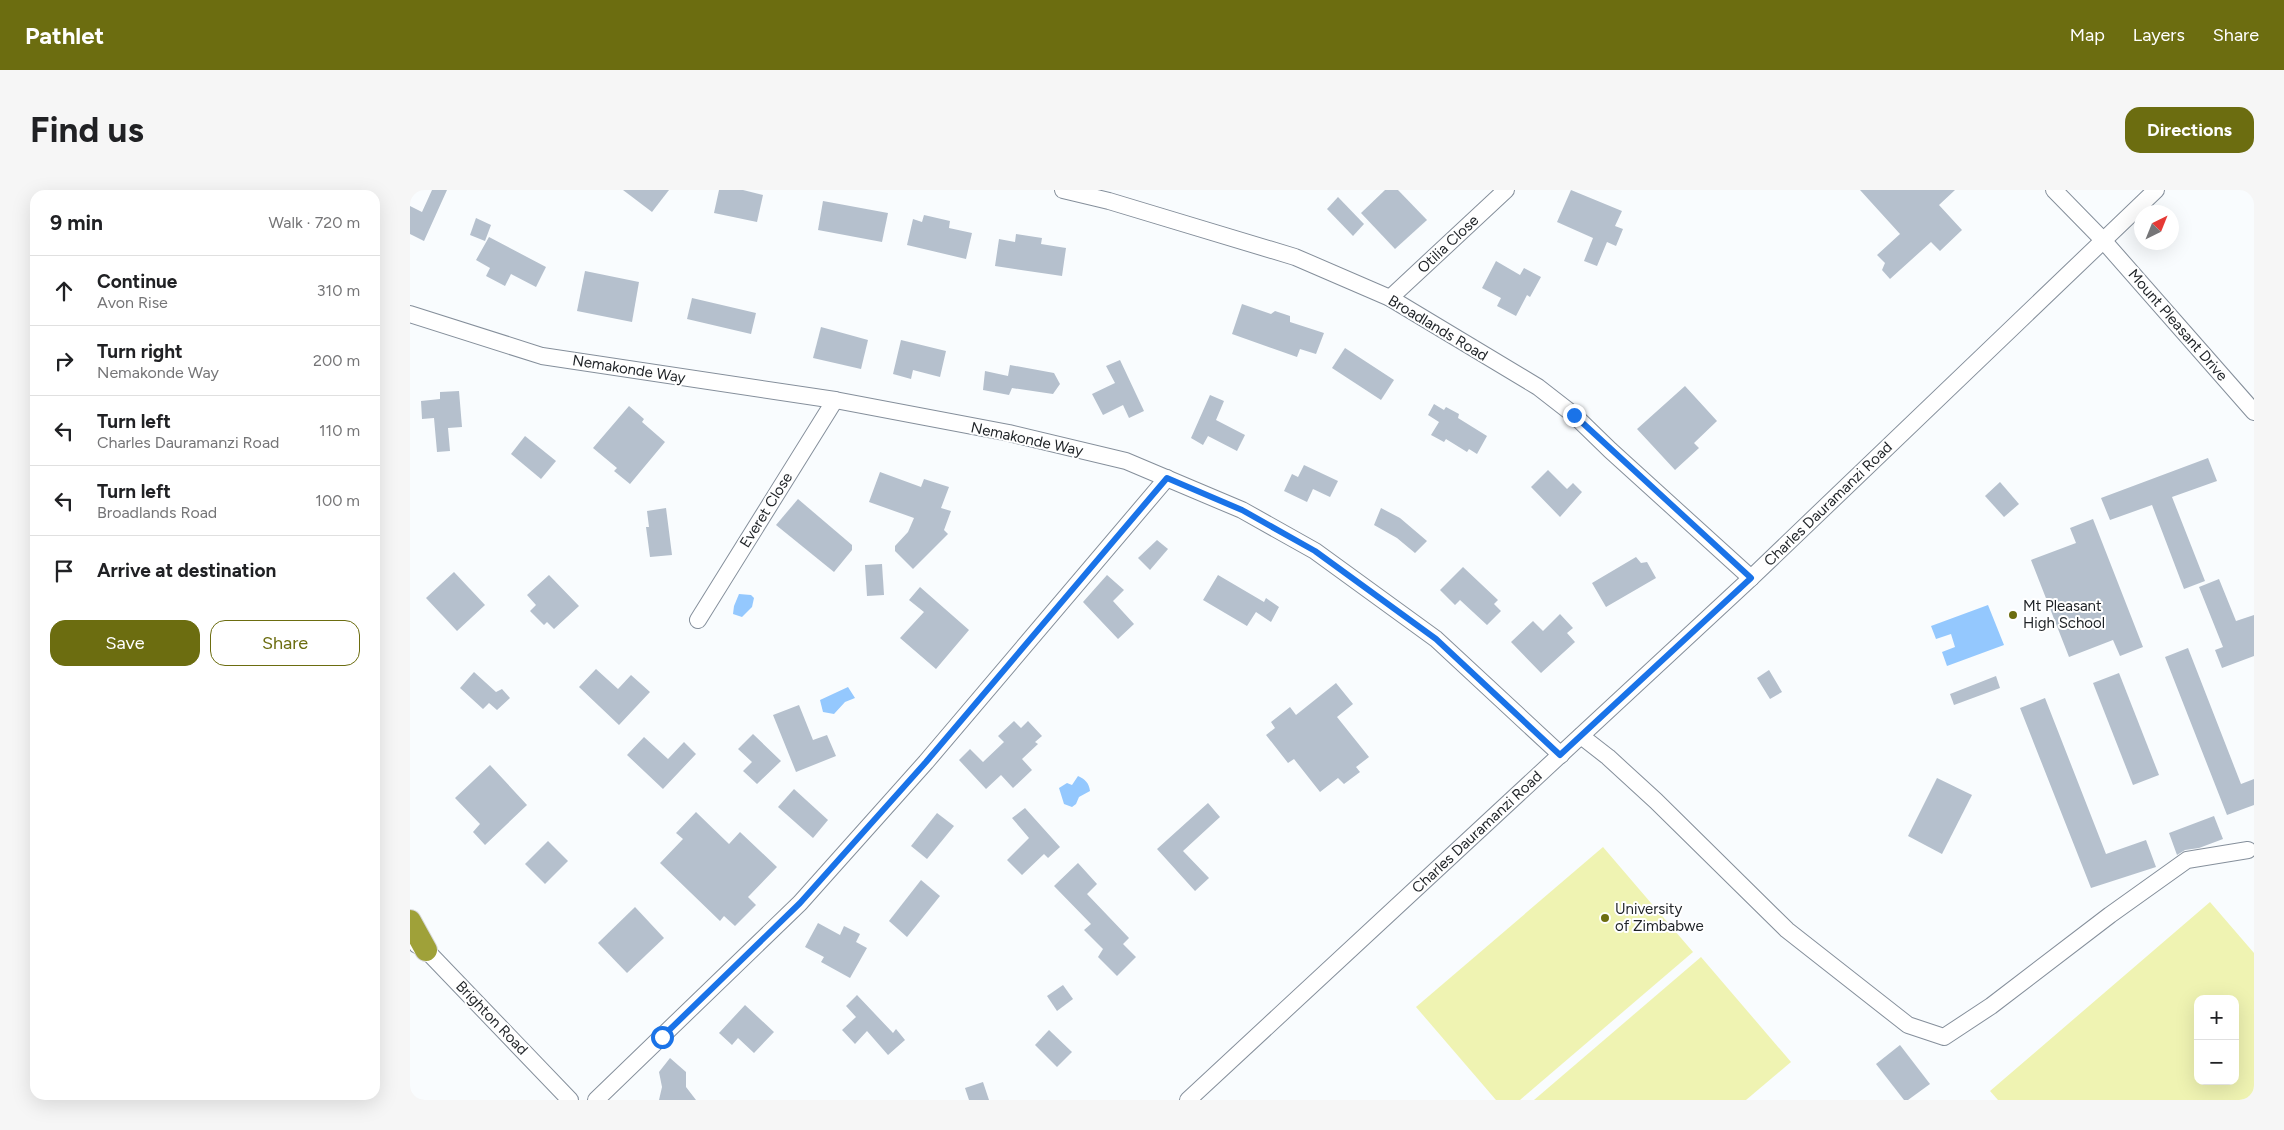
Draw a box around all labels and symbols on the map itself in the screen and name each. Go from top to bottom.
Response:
north arrow [2134,205,2179,250]
street label: Otilia Close [1414,211,1482,277]
street label: Mount Pleasant Drive [2124,265,2232,385]
street label: Broadlands Road [1385,291,1491,365]
street label: Nemakonde Way [571,351,687,387]
route end [1563,404,1586,427]
street label: Nemakonde Way [969,418,1085,460]
street label: Charles Dauramanzi Road [1760,438,1896,570]
street label: Everet Close [736,469,796,551]
place label: Mt Pleasant High School [2023,597,2105,632]
marker: Mt Pleasant High School [2007,609,2019,621]
street label: Charles Dauramanzi Road [1408,767,1546,897]
place label: University of Zimbabwe [1615,900,1704,935]
marker: University of Zimbabwe [1599,912,1611,924]
street label: Brighton Road [452,977,532,1059]
route start [651,1026,674,1049]

